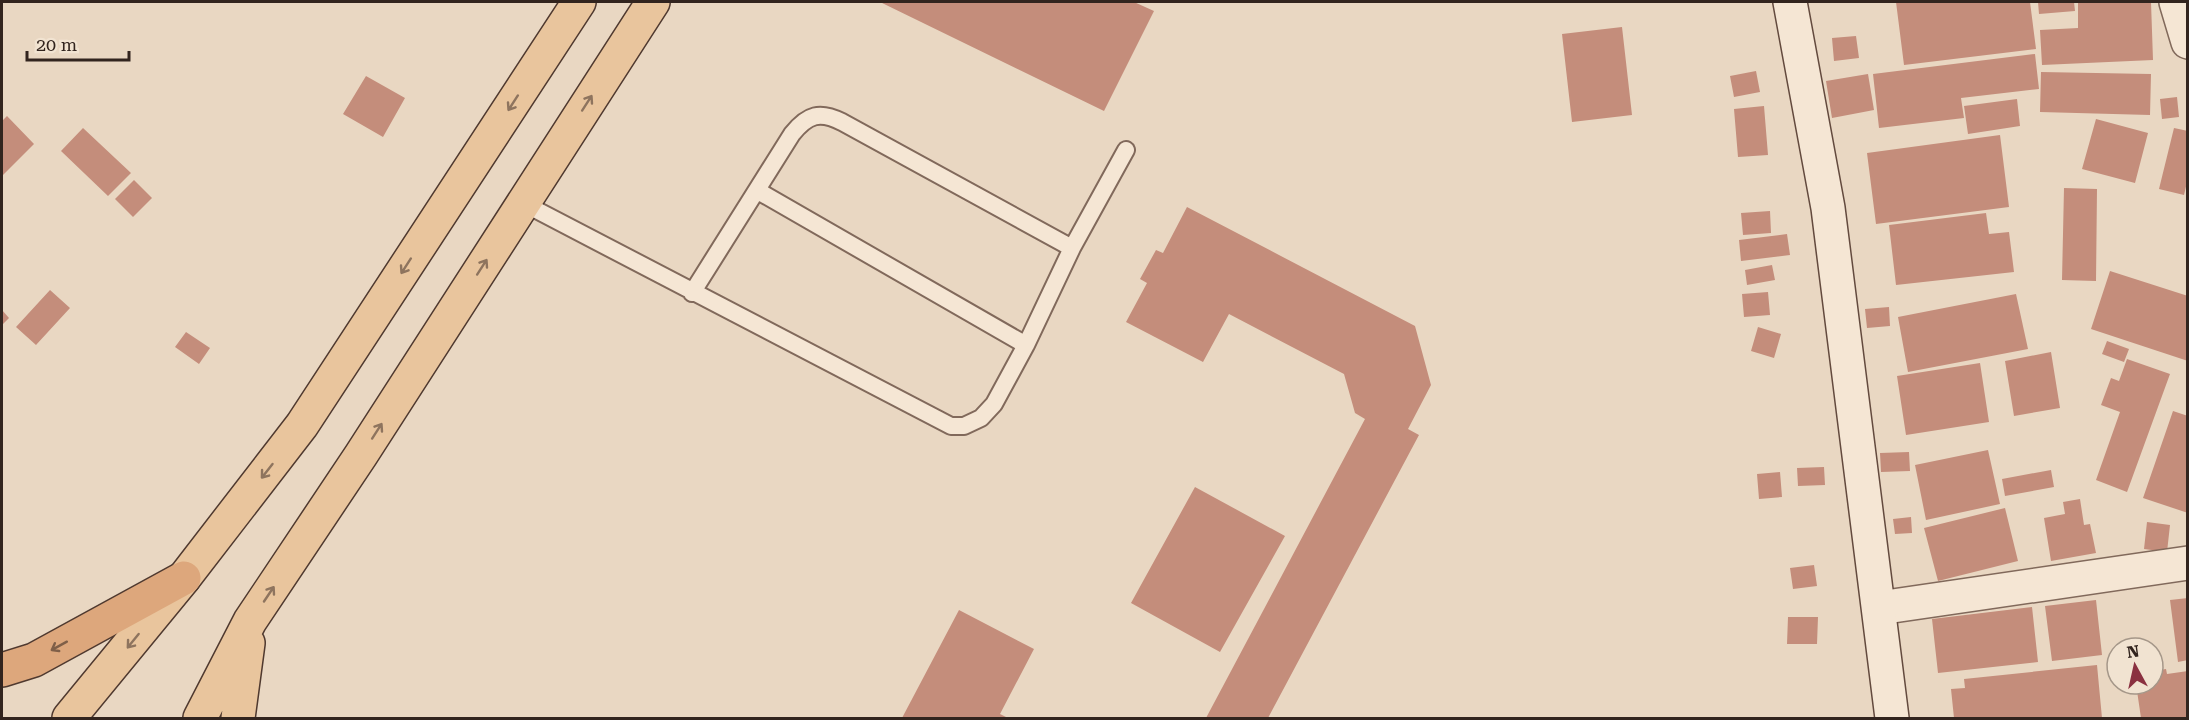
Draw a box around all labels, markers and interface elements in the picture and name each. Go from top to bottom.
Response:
scale bar [27,24,129,62]
text: 20 m [36,34,77,55]
one-way arrow [506,94,518,111]
one-way arrow [582,95,594,112]
one-way arrow [400,258,412,274]
one-way arrow [476,259,488,276]
one-way arrow [370,423,383,440]
one-way arrow [260,463,273,479]
one-way arrow [263,586,275,603]
one-way arrow [127,632,140,648]
north arrow [2105,636,2165,696]
one-way arrow [50,641,68,652]
text: N [2126,641,2140,662]

